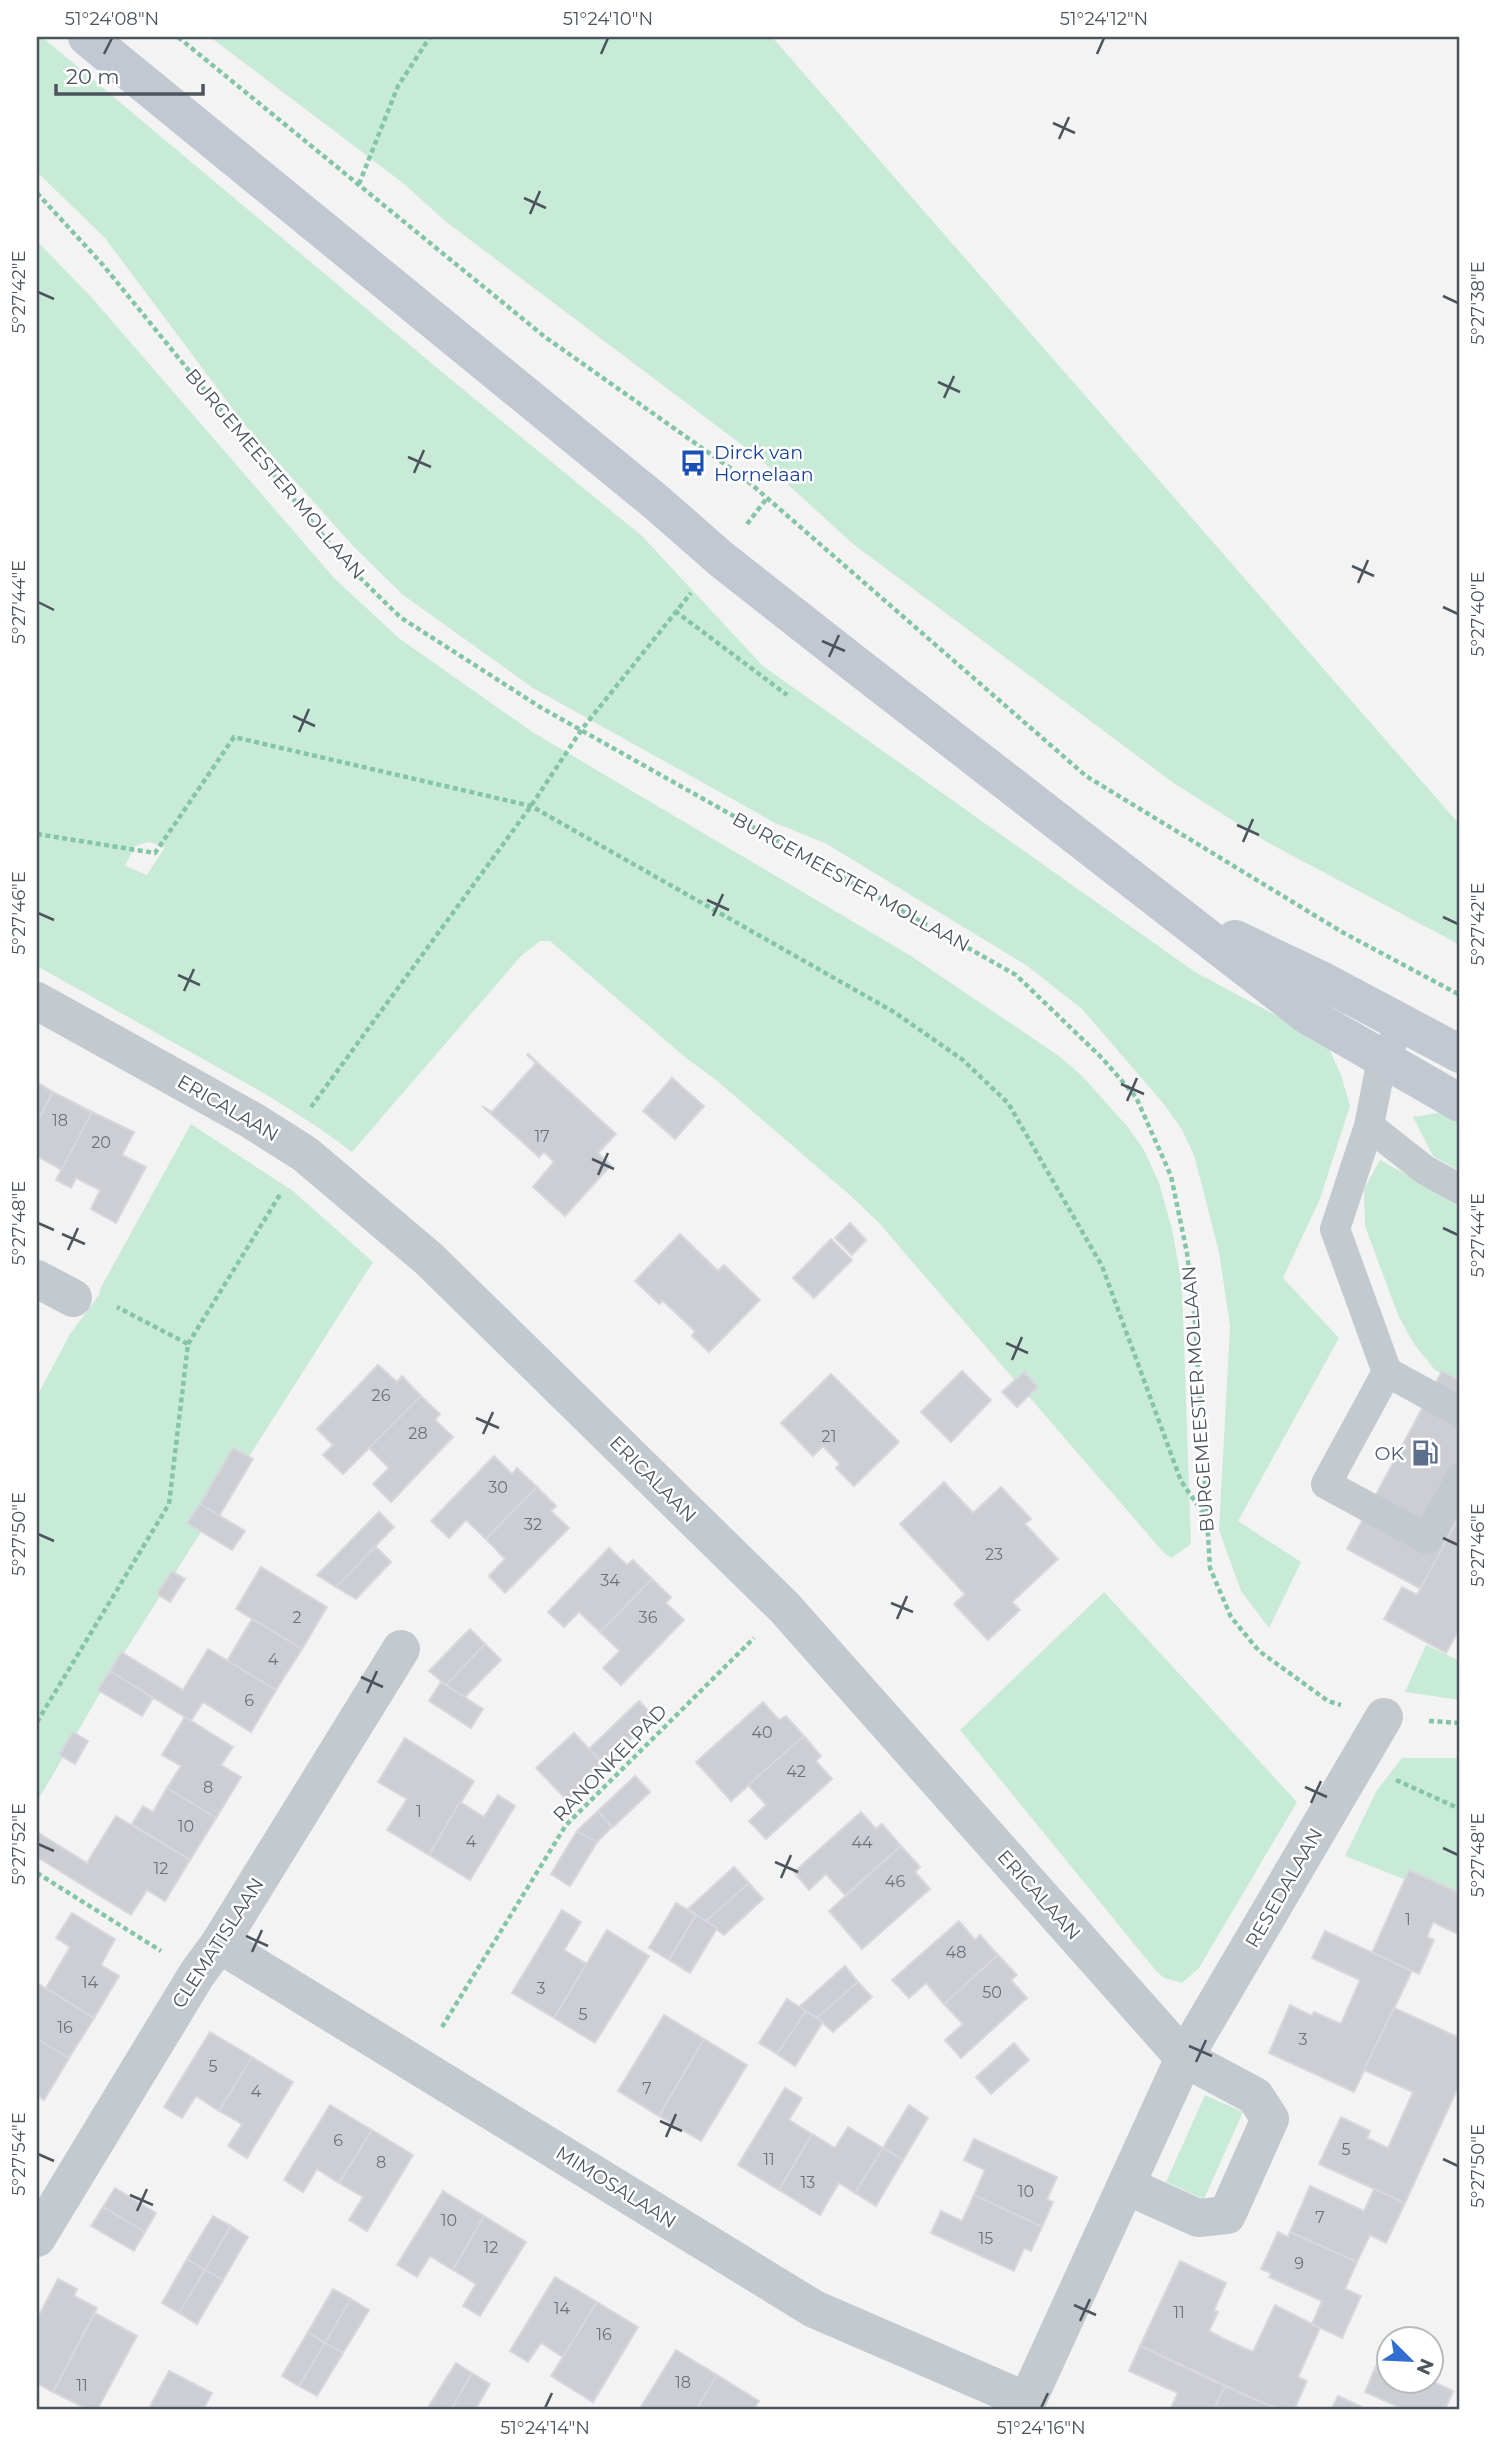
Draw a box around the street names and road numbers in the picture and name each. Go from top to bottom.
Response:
street label: BURGEMEESTER MOLLAAN [180,364,370,584]
street label: BURGEMEESTER MOLLAAN [729,807,973,957]
street label: ERICALAAN [173,1070,283,1146]
street label: BURGEMEESTER MOLLAAN [1177,1265,1219,1533]
street label: ERICALAAN [605,1431,701,1527]
street label: RANONKELPAD [548,1700,672,1826]
street label: RESEDALAAN [1241,1824,1327,1952]
street label: ERICALAAN [993,1845,1085,1945]
street label: CLEMATISLAAN [167,1873,269,2013]
street label: MIMOSALAAN [552,2141,680,2233]

